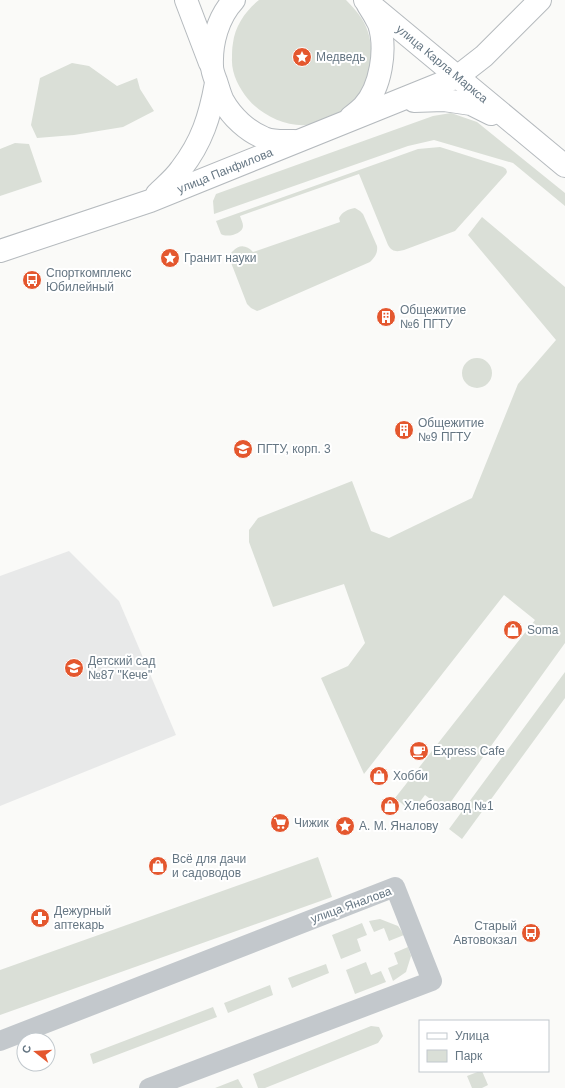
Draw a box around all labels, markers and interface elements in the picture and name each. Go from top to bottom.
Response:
street label: улица Карла Маркса [393,22,491,106]
place icon: Медведь [291,46,313,68]
place label: Медведь [316,50,365,64]
street label: улица Панфилова [175,145,275,196]
place icon: Гранит науки [159,247,181,269]
place label: Гранит науки [184,251,256,265]
place label: Спорткомплекс Юбилейный [46,266,132,294]
bus stop icon: Спорткомплекс Юбилейный [21,269,43,291]
place label: Общежитие №6 ПГТУ [400,303,466,331]
building icon: Общежитие №6 ПГТУ [375,306,397,328]
place label: Общежитие №9 ПГТУ [418,416,484,444]
building icon: Общежитие №9 ПГТУ [393,419,415,441]
school or university icon: ПГТУ, корп. 3 [232,438,254,460]
place label: ПГТУ, корп. 3 [257,442,331,456]
shop icon: Soma [502,619,524,641]
place label: Soma [527,623,559,637]
place label: Детский сад №87 "Кече" [88,654,155,682]
school or university icon: Детский сад №87 "Кече" [63,657,85,679]
cafe icon: Express Cafe [408,740,430,762]
place label: Express Cafe [433,744,505,758]
shop icon: Хобби [368,765,390,787]
place label: Хобби [393,769,428,783]
shop icon: Хлебозавод №1 [379,795,401,817]
place label: Хлебозавод №1 [404,799,494,813]
supermarket icon: Чижик [269,812,291,834]
place icon: А. М. Яналову [334,815,356,837]
place label: Чижик [294,816,329,830]
place label: А. М. Яналову [359,819,438,833]
place label: Всё для дачи и садоводов [172,852,246,880]
shop icon: Всё для дачи и садоводов [147,855,169,877]
street label: улица Яналова [309,884,394,926]
place label: Дежурный аптекарь [54,904,111,932]
pharmacy icon: Дежурный аптекарь [29,907,51,929]
place label: Старый Автовокзал [453,919,517,947]
bus stop icon: Старый Автовокзал [520,922,542,944]
legend [419,1020,549,1072]
text: Улица [455,1029,489,1043]
north arrow [16,1032,56,1072]
text: С [20,1043,33,1055]
text: Парк [455,1049,483,1063]

